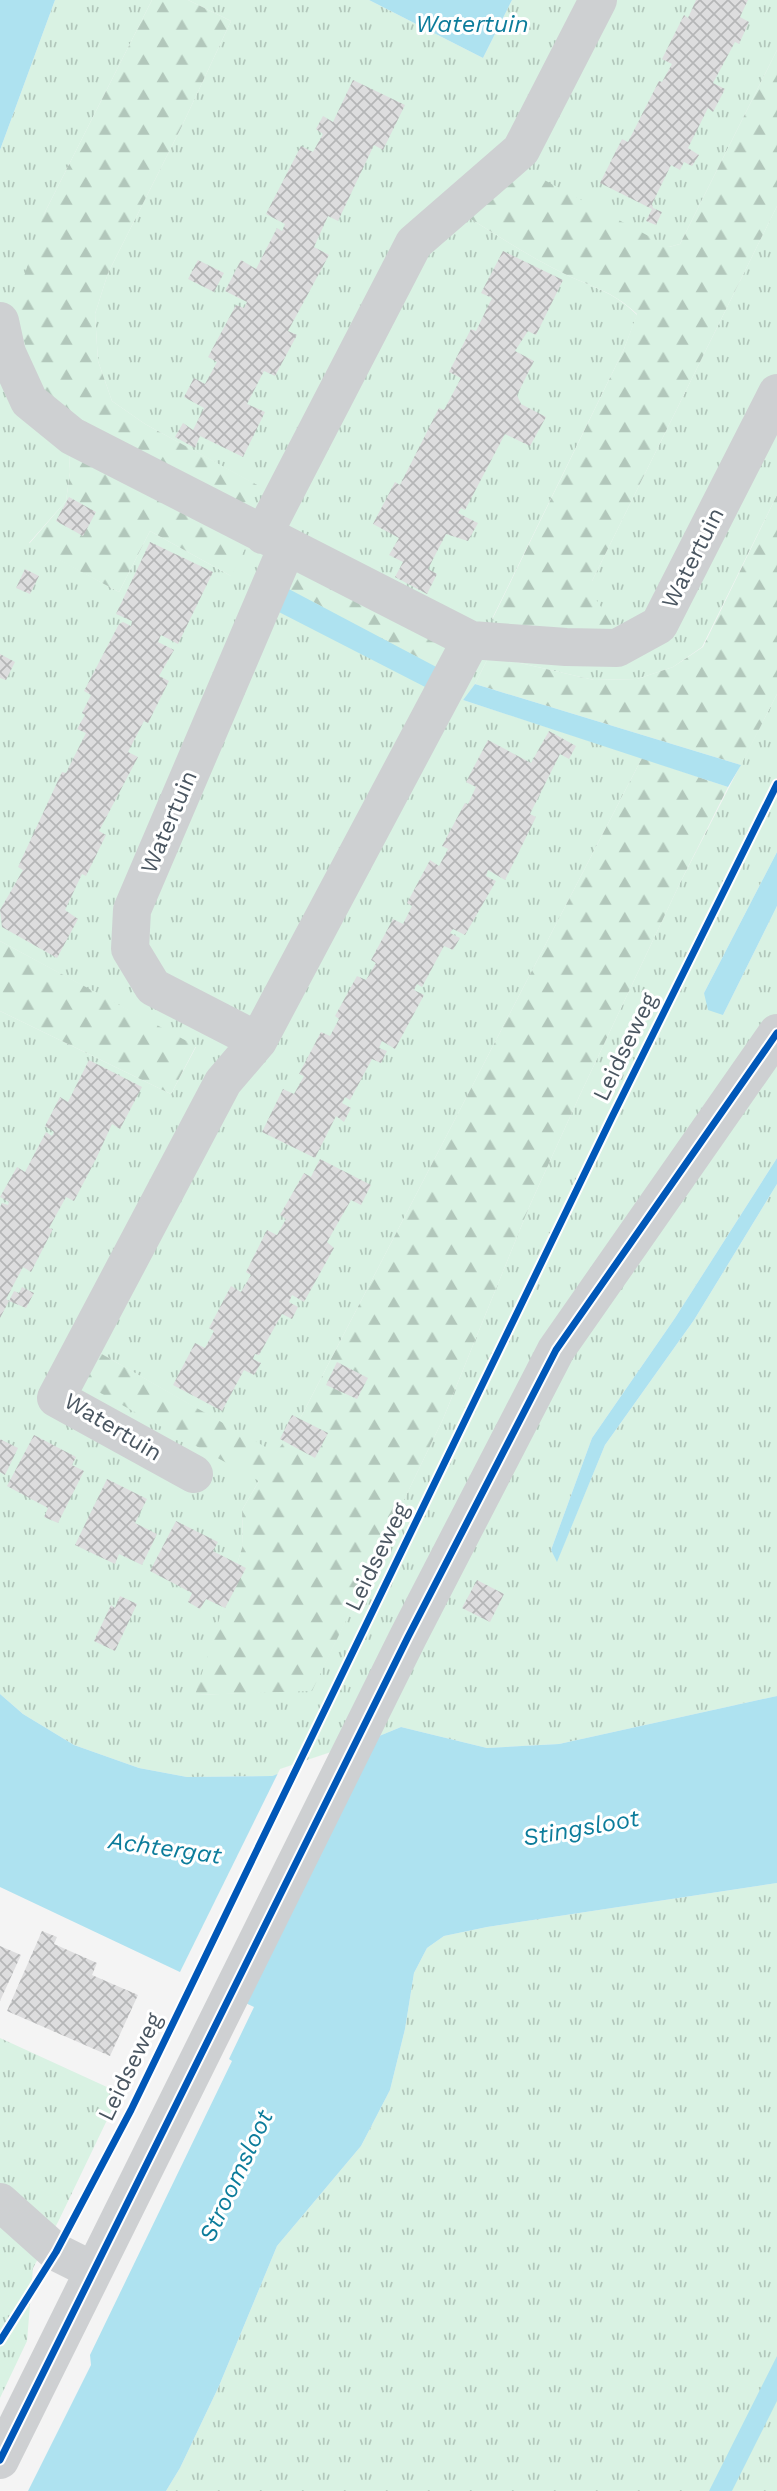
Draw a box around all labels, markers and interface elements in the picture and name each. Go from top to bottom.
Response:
water label: Watertuin [415,10,529,38]
street label: Watertuin [656,503,730,613]
street label: Watertuin [135,766,203,878]
street label: Leidseweg [587,988,663,1105]
street label: Watertuin [59,1387,167,1467]
street label: Leidseweg [339,1498,415,1615]
water label: Stingsloot [521,1804,643,1852]
water label: Achtergat [106,1826,225,1870]
street label: Leidseweg [92,2008,168,2125]
water label: Stroomsloot [193,2105,279,2246]

